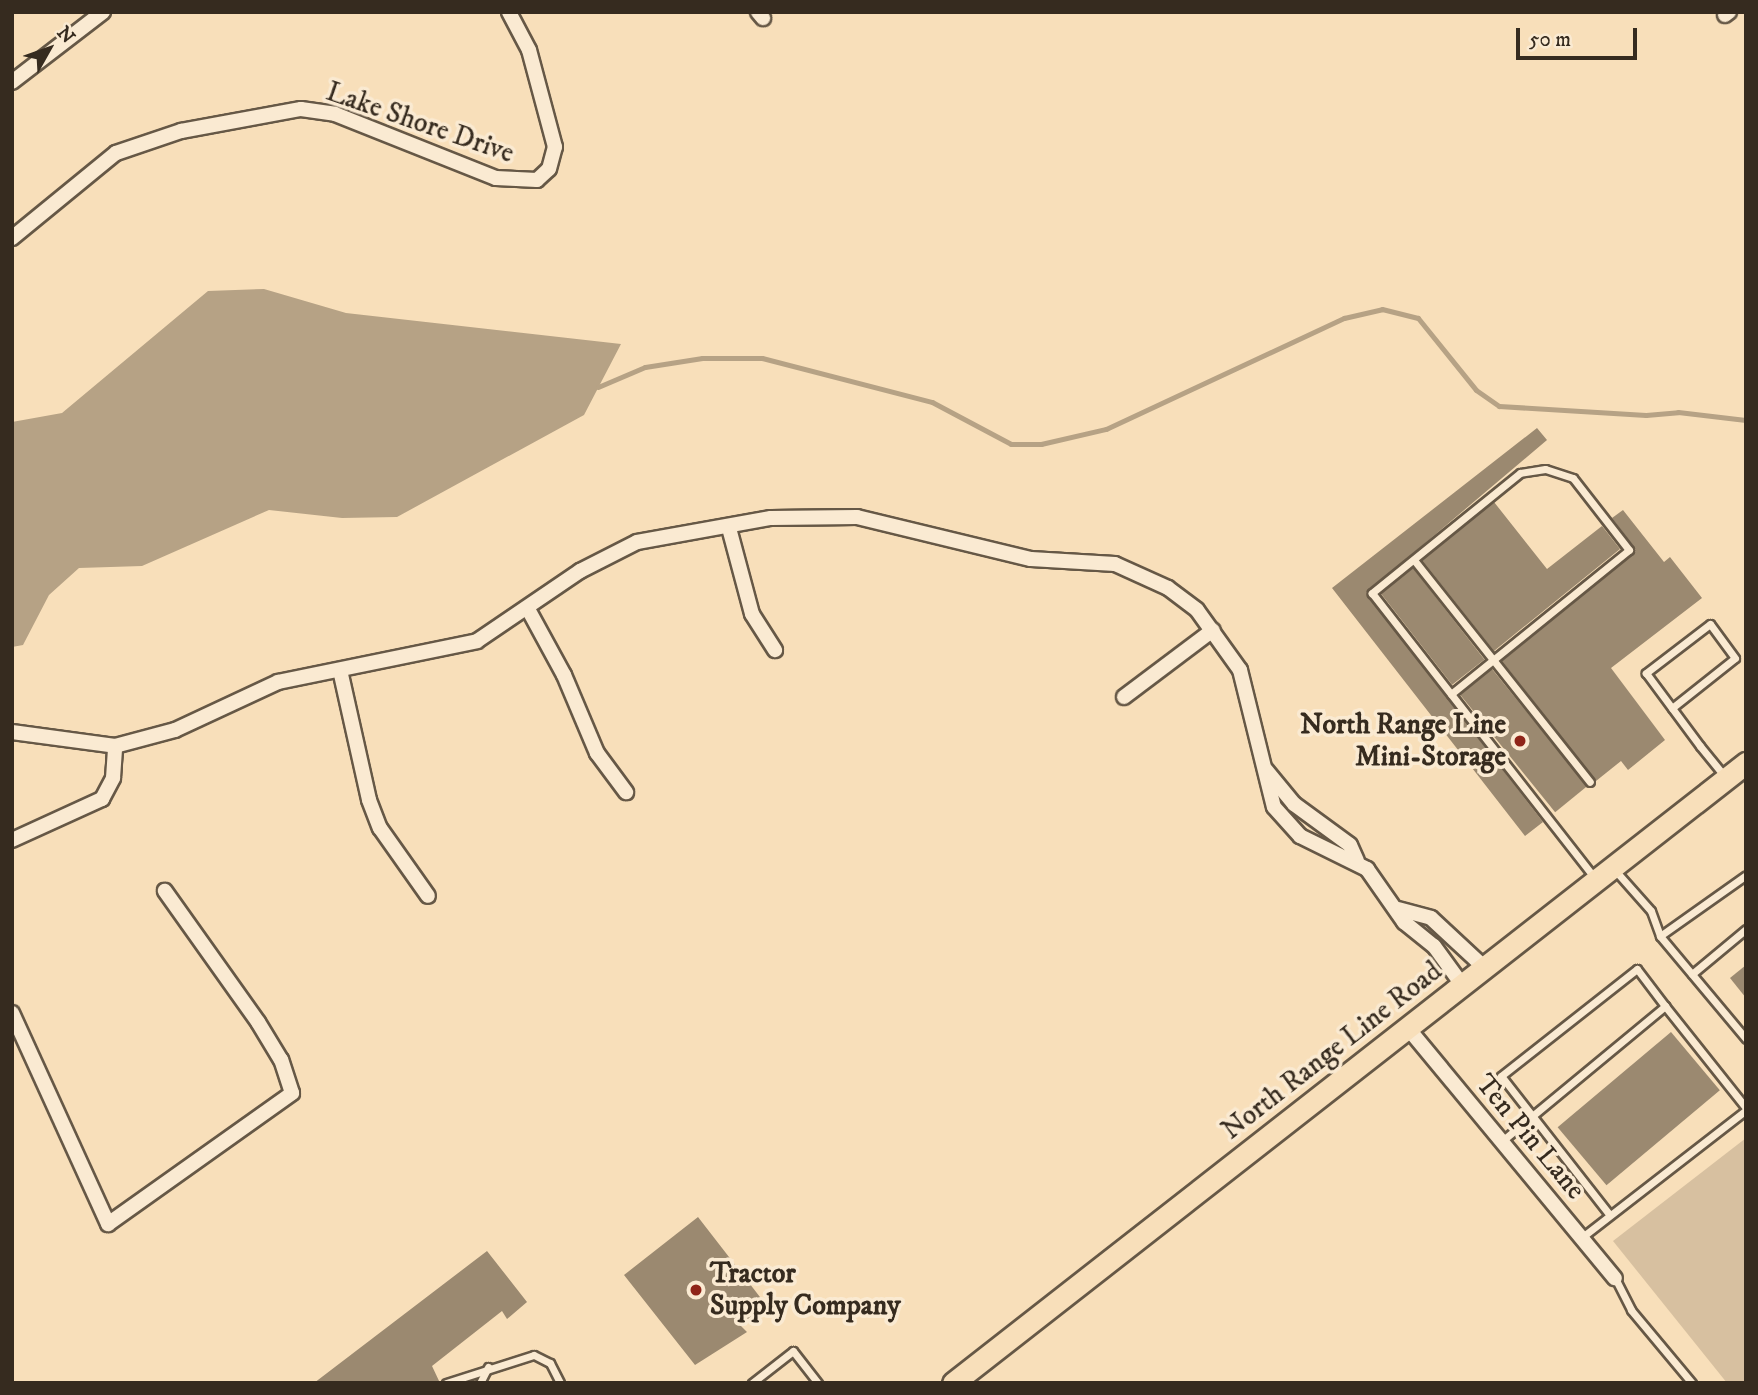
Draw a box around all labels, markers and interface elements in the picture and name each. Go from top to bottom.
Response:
north arrow [14,14,84,84]
scale bar [1520,14,1641,58]
text: N [52,22,79,49]
text: 50 m [1529,27,1571,53]
street label: Lake Shore Drive [322,75,518,171]
place label: North Range Line Mini-Storage [1300,708,1506,774]
marker: North Range Line Mini-Storage [1512,733,1528,749]
street label: North Range Line Road [1215,955,1449,1147]
street label: Ten Pin Lane [1468,1068,1592,1206]
place label: Tractor Supply Company [710,1257,900,1323]
marker: Tractor Supply Company [688,1282,704,1298]

